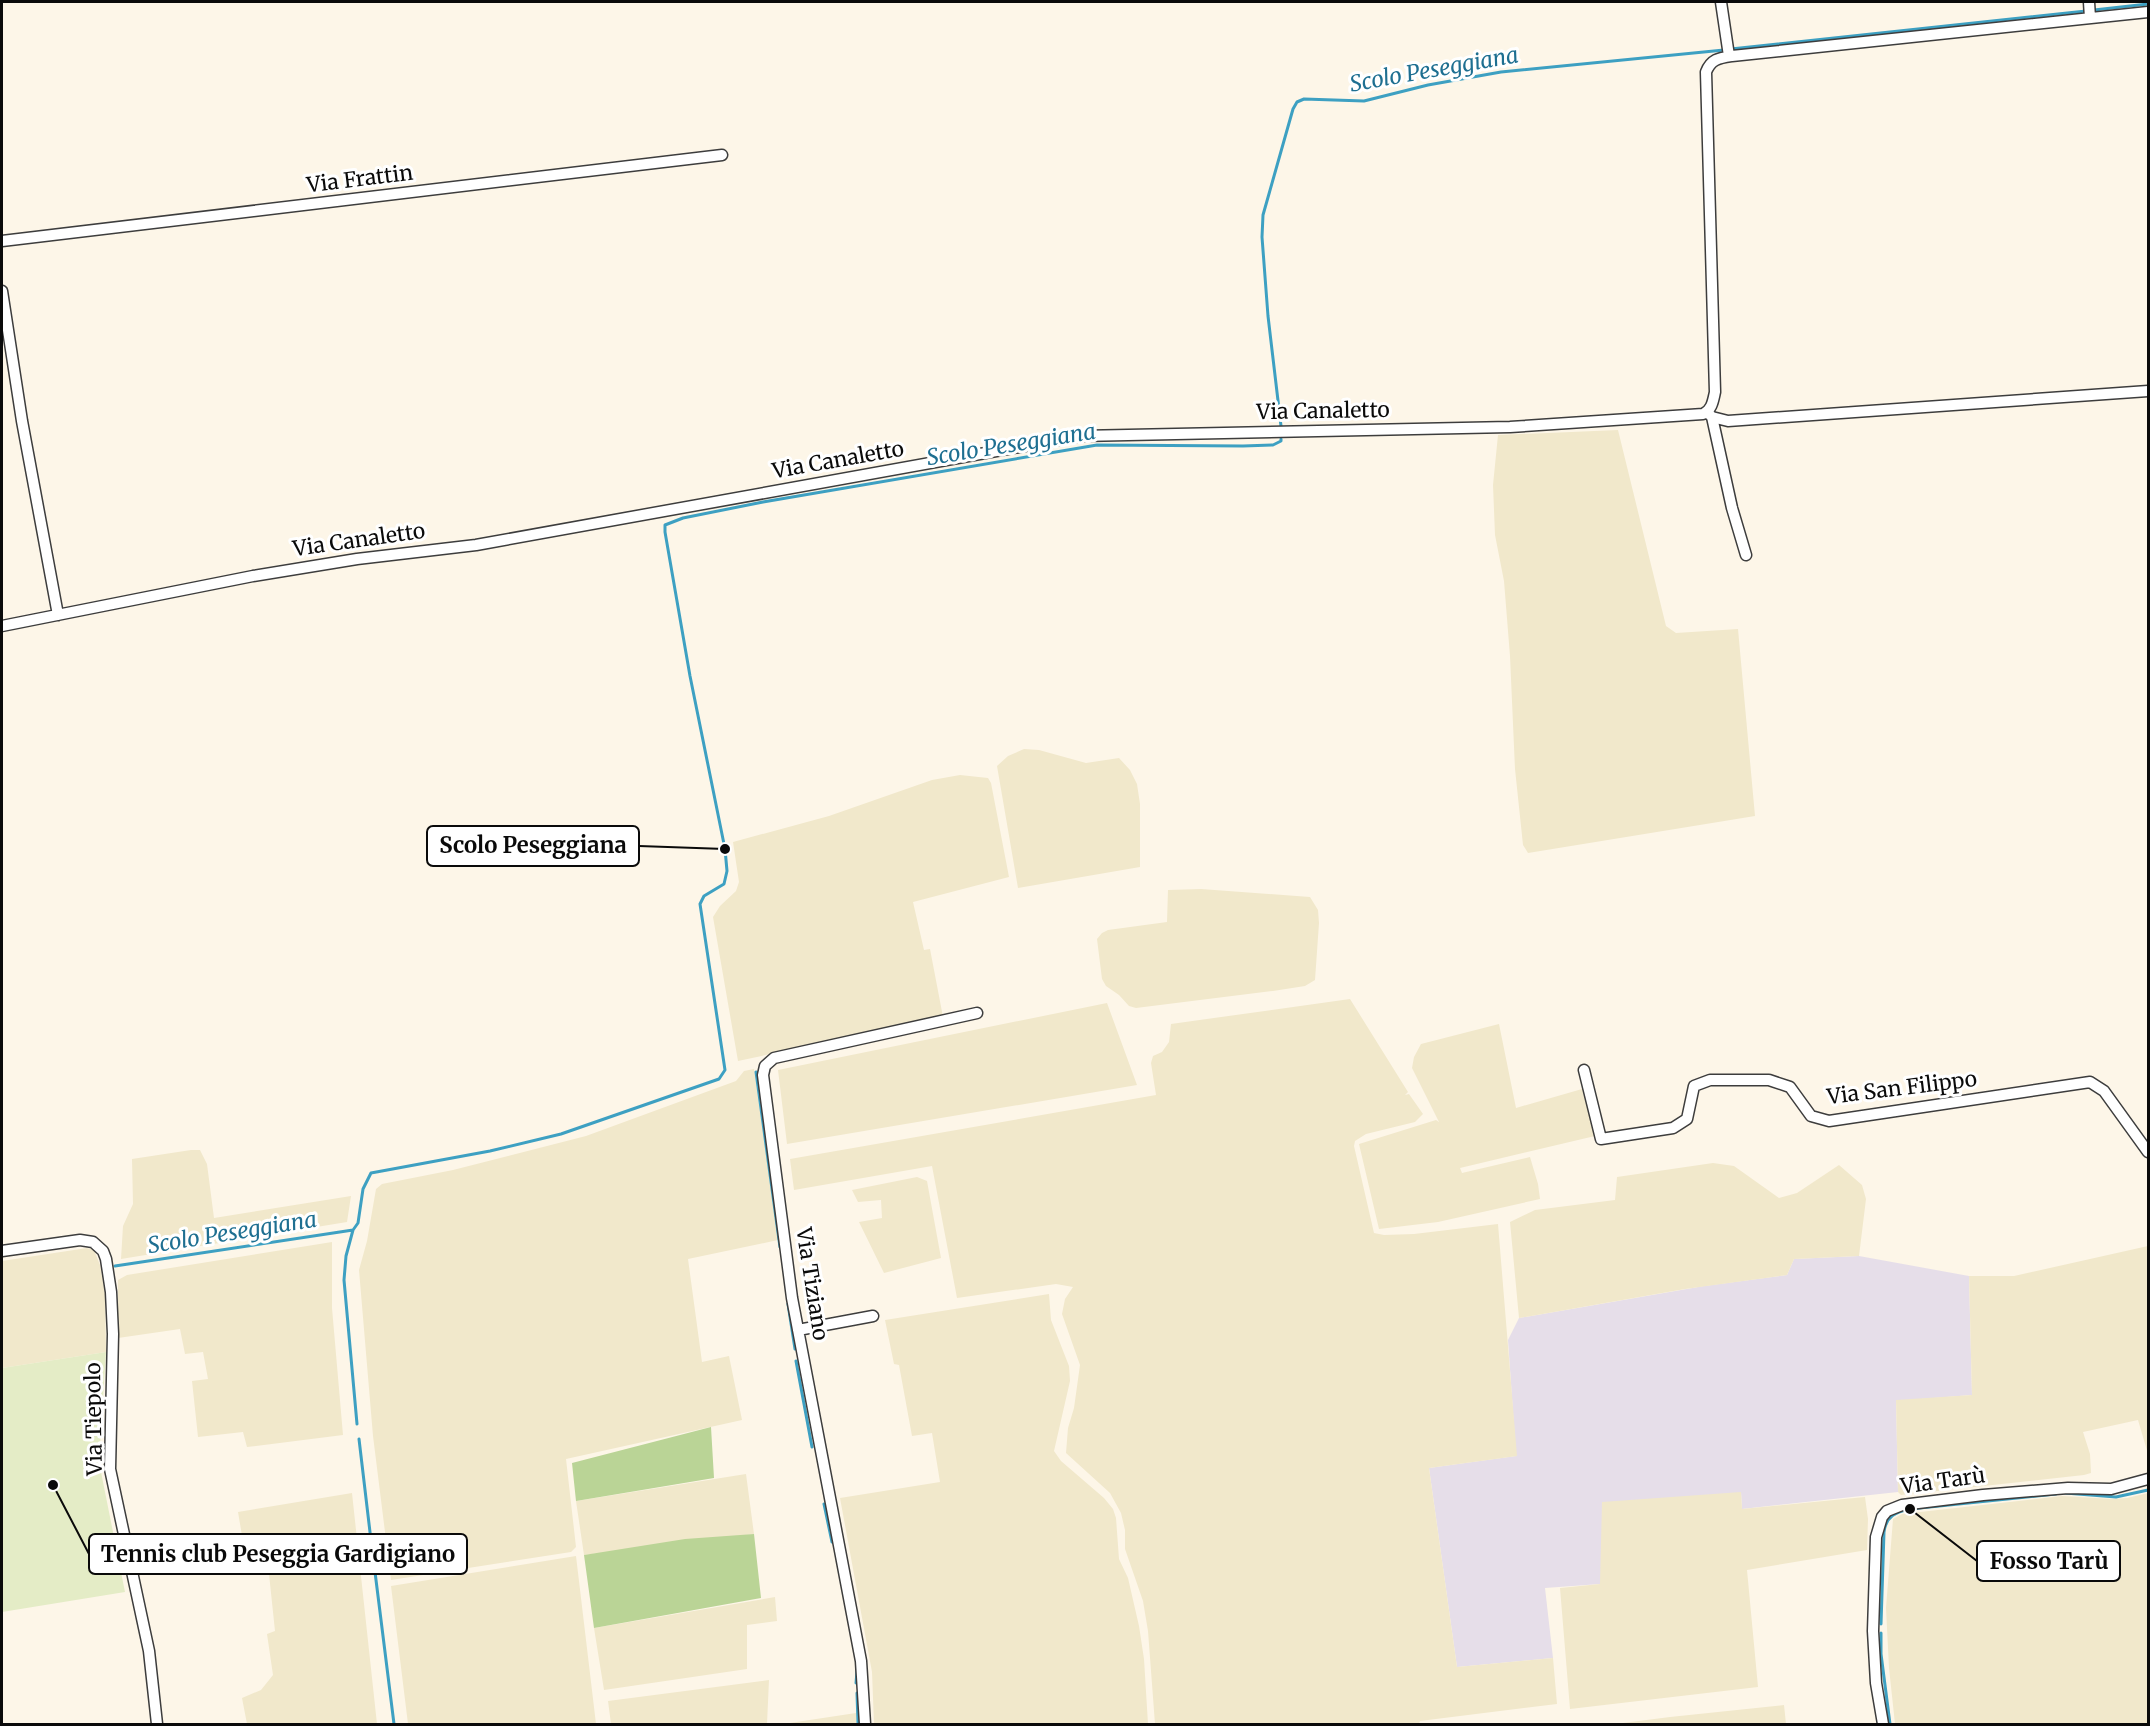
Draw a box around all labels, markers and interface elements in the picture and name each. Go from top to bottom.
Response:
water label: Scolo Peseggiana [1347,40,1521,98]
street label: Via Frattin [304,159,415,199]
street label: Via Canaletto [1255,396,1390,425]
water label: Scolo Peseggiana [924,417,1098,471]
street label: Via Canaletto [769,435,906,485]
street label: Via Canaletto [290,517,427,562]
callout: Scolo Peseggiana [427,826,639,866]
text: Scolo Peseggiana [439,831,627,859]
street label: Via San Filippo [1824,1065,1978,1110]
water label: Scolo Peseggiana [145,1205,319,1259]
street label: Via Tiziano [790,1225,835,1342]
street label: Via Tiepolo [79,1362,108,1477]
street label: Via Tarù [1898,1461,1987,1500]
callout: Tennis club Peseggia Gardigiano [89,1534,467,1574]
text: Tennis club Peseggia Gardigiano [101,1540,455,1568]
callout: Fosso Tarù [1977,1541,2120,1581]
text: Fosso Tarù [1990,1547,2109,1575]

